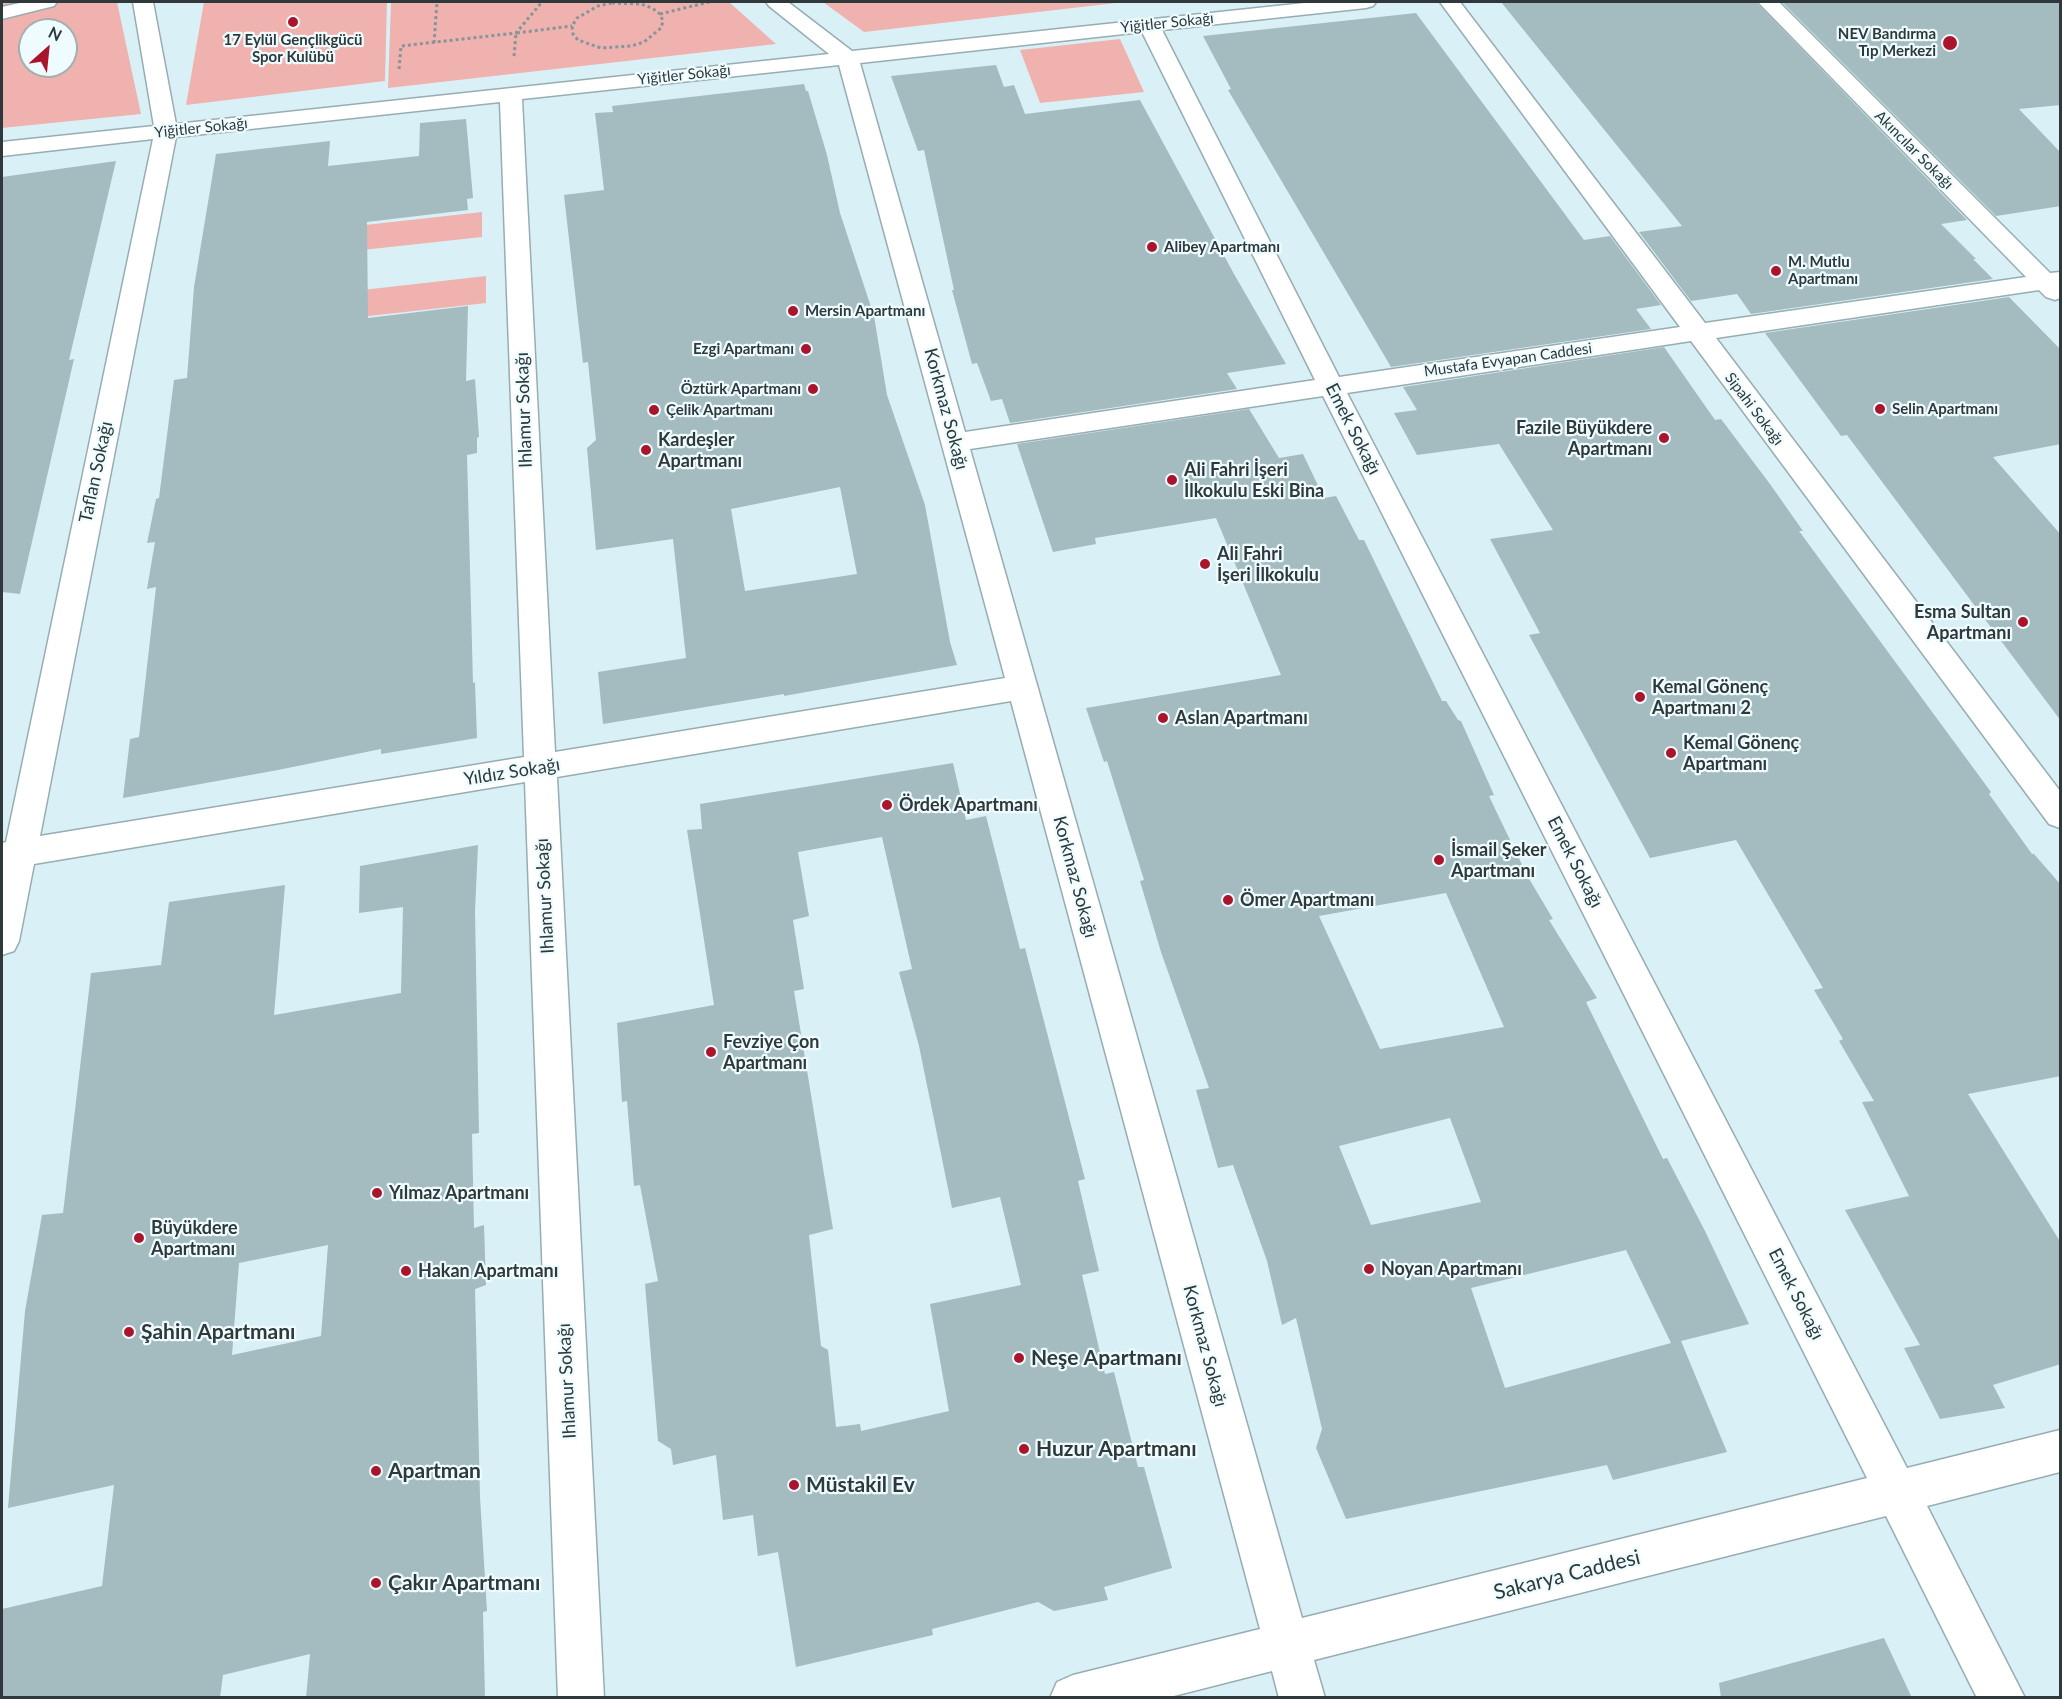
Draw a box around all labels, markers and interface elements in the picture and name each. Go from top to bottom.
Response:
street label: Yiğitler Sokağı [1120,9,1214,37]
marker: 17 Eylül Gençlikgücü Spor Kulübü [286,15,300,29]
north arrow [18,18,78,78]
text: N [46,22,65,45]
place label: NEV Bandırma Tıp Merkezi [1838,25,1936,60]
place label: 17 Eylül Gençlikgücü Spor Kulübü [223,31,363,66]
marker: NEV Bandırma Tıp Merkezi [1941,34,1959,52]
street label: Yiğitler Sokağı [637,61,731,89]
street label: Akıncılar Sokağı [1871,107,1957,193]
street label: Yiğitler Sokağı [154,114,248,142]
place label: Alibey Apartmanı [1164,238,1280,256]
marker: Alibey Apartmanı [1145,240,1159,254]
place label: M. Mutlu Apartmanı [1788,253,1858,288]
marker: M. Mutlu Apartmanı [1769,264,1783,278]
place label: Mersin Apartmanı [805,302,925,320]
marker: Mersin Apartmanı [786,304,800,318]
street label: Mustafa Evyapan Caddesi [1423,339,1593,381]
place label: Ezgi Apartmanı [693,340,794,358]
marker: Ezgi Apartmanı [799,342,813,356]
street label: Korkmaz Sokağı [919,346,973,472]
street label: Ihlamur Sokağı [511,352,537,468]
street label: Sipahi Sokağı [1721,369,1787,449]
place label: Öztürk Apartmanı [681,380,801,398]
street label: Emek Sokağı [1321,380,1385,478]
marker: Öztürk Apartmanı [806,382,820,396]
place label: Selin Apartmanı [1892,400,1998,418]
place label: Çelik Apartmanı [666,401,773,419]
marker: Selin Apartmanı [1873,402,1887,416]
marker: Çelik Apartmanı [647,403,661,417]
place label: Fazile Büyükdere Apartmanı [1516,417,1652,460]
street label: Taflan Sokağı [75,419,117,525]
place label: Kardeşler Apartmanı [658,429,742,472]
marker: Fazile Büyükdere Apartmanı [1657,431,1671,445]
marker: Kardeşler Apartmanı [639,443,653,457]
place label: Ali Fahri İşeri İlkokulu Eski Bina [1184,459,1324,502]
marker: Ali Fahri İşeri İlkokulu Eski Bina [1165,473,1179,487]
place label: Ali Fahri İşeri İlkokulu [1217,543,1319,586]
marker: Ali Fahri İşeri İlkokulu [1198,557,1212,571]
place label: Esma Sultan Apartmanı [1914,601,2011,644]
marker: Esma Sultan Apartmanı [2016,615,2030,629]
place label: Kemal Gönenç Apartmanı 2 [1652,676,1768,718]
marker: Kemal Gönenç Apartmanı 2 [1633,690,1647,704]
place label: Aslan Apartmanı [1175,707,1308,729]
marker: Aslan Apartmanı [1156,711,1170,725]
place label: Kemal Gönenç Apartmanı [1683,732,1799,774]
marker: Kemal Gönenç Apartmanı [1664,746,1678,760]
street label: Yıldız Sokağı [462,754,562,790]
place label: Ördek Apartmanı [899,794,1038,816]
marker: Ördek Apartmanı [880,798,894,812]
street label: Emek Sokağı [1543,813,1607,911]
street label: Korkmaz Sokağı [1048,814,1102,940]
street label: Ihlamur Sokağı [531,838,559,954]
place label: İsmail Şeker Apartmanı [1451,839,1547,882]
marker: İsmail Şeker Apartmanı [1432,853,1446,867]
place label: Ömer Apartmanı [1240,889,1374,911]
marker: Ömer Apartmanı [1221,893,1235,907]
place label: Fevziye Çon Apartmanı [723,1031,820,1074]
marker: Fevziye Çon Apartmanı [704,1045,718,1059]
place label: Yılmaz Apartmanı [389,1182,529,1204]
marker: Yılmaz Apartmanı [370,1186,384,1200]
place label: Büyükdere Apartmanı [151,1217,238,1260]
marker: Büyükdere Apartmanı [132,1231,146,1245]
street label: Emek Sokağı [1764,1245,1828,1343]
place label: Noyan Apartmanı [1381,1258,1522,1280]
place label: Hakan Apartmanı [418,1260,558,1282]
marker: Noyan Apartmanı [1362,1262,1376,1276]
marker: Hakan Apartmanı [399,1264,413,1278]
street label: Korkmaz Sokağı [1178,1283,1232,1409]
place label: Şahin Apartmanı [141,1319,295,1345]
street label: Ihlamur Sokağı [553,1323,581,1439]
marker: Şahin Apartmanı [122,1325,136,1339]
place label: Neşe Apartmanı [1031,1345,1182,1371]
marker: Neşe Apartmanı [1012,1351,1026,1365]
place label: Huzur Apartmanı [1036,1436,1196,1462]
marker: Huzur Apartmanı [1017,1442,1031,1456]
place label: Apartman [388,1458,481,1484]
marker: Apartman [369,1464,383,1478]
place label: Müstakil Ev [806,1472,915,1498]
marker: Müstakil Ev [787,1478,801,1492]
street label: Sakarya Caddesi [1491,1545,1643,1605]
place label: Çakır Apartmanı [388,1570,540,1596]
marker: Çakır Apartmanı [369,1576,383,1590]

